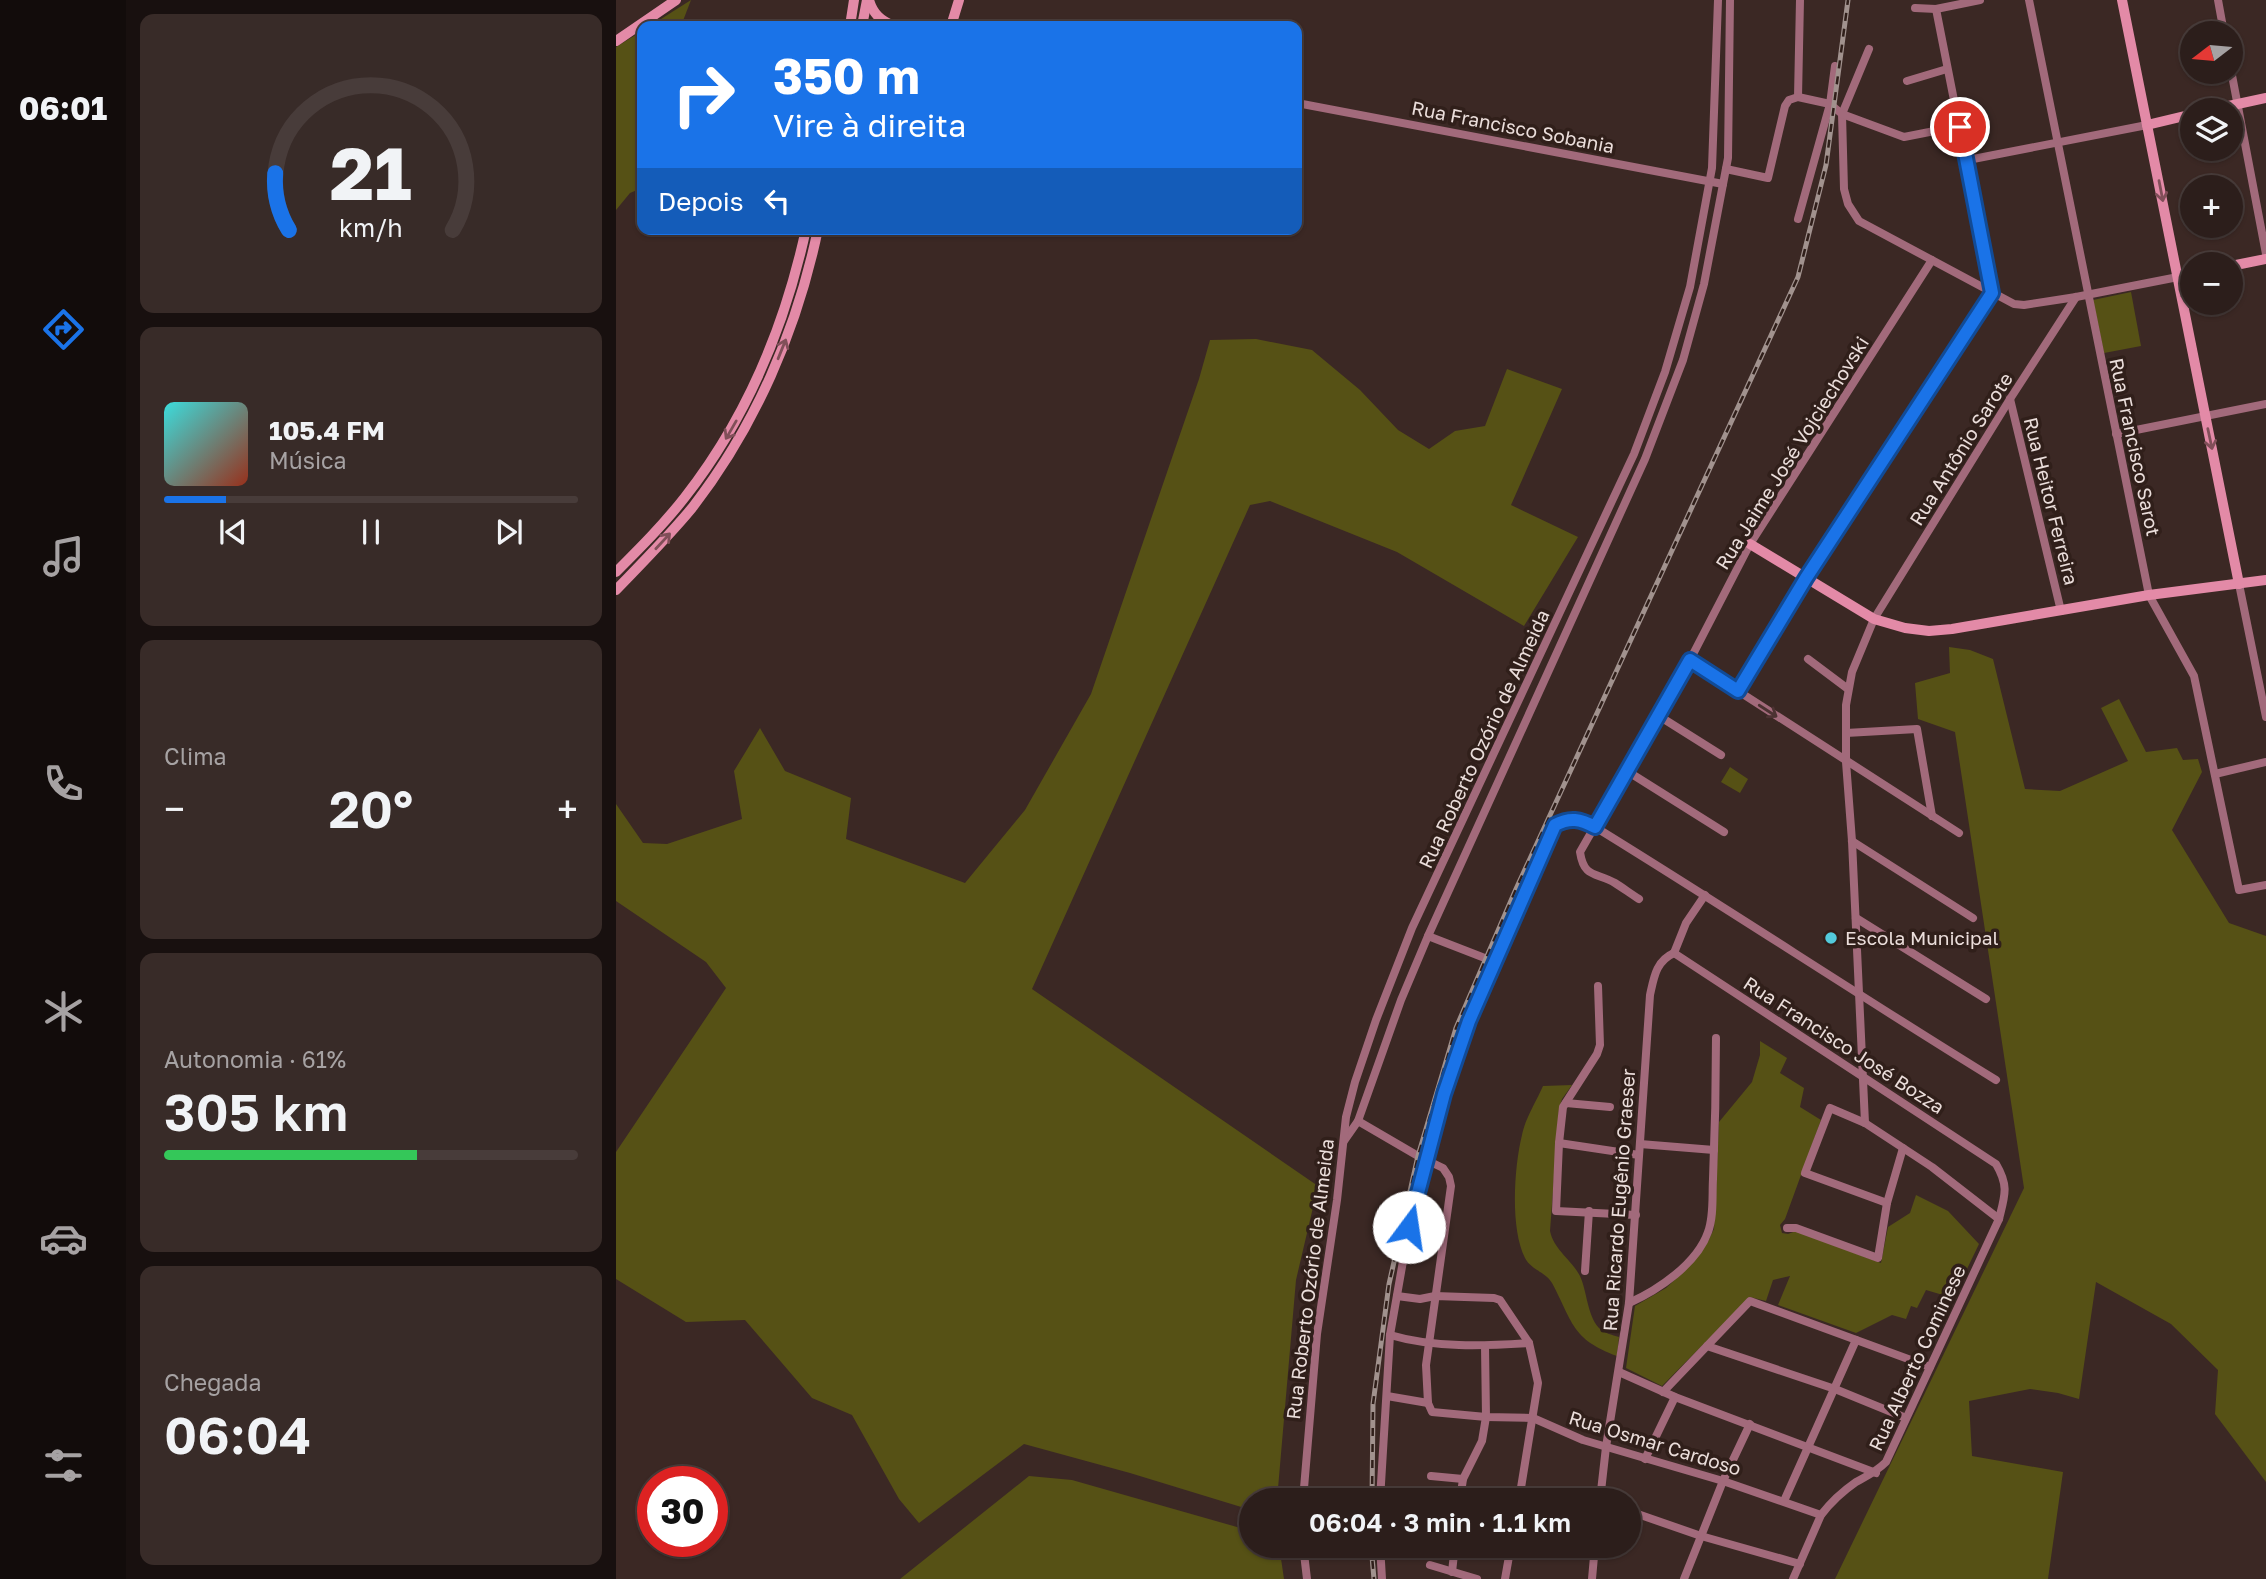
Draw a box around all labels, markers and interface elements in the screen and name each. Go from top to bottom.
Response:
north arrow [2180,21,2244,84]
map controls [2180,21,2243,315]
text: 350 m [773,46,920,105]
icon: right [658,49,749,140]
text: 06:01 [19,89,107,127]
street label: Rua Francisco Sobania [1410,96,1616,157]
pin [1930,97,1990,157]
button: layers [2180,98,2243,161]
text: Vire à direita [773,106,966,144]
icon: arrive [1941,108,1979,146]
text: 21 [330,129,412,216]
button: + [2180,175,2243,238]
one-way arrow [2154,179,2168,202]
icon: left [758,182,796,220]
text: Depois [658,186,744,217]
text: km/h [339,211,403,242]
button: − [2180,252,2243,315]
icon: directions [39,305,88,354]
street label: Rua Jaime José Vojciechovski [1710,332,1873,573]
one-way arrow [777,338,790,360]
street label: Rua Francisco Sarot [2105,356,2166,538]
street label: Rua Antônio Sarote [1904,368,2017,529]
text: 105.4 FM [269,415,385,446]
street label: Rua Heitor Ferreira [2020,415,2083,587]
one-way arrow [724,419,738,439]
one-way arrow [2203,427,2217,450]
text: Música [269,446,347,474]
icon: previous [214,513,252,551]
icon: pause [352,513,390,551]
icon: next [490,513,528,551]
icon: music [39,532,88,581]
one-way arrow [655,532,671,550]
street label: Rua Roberto Ozório de Almeida [1413,606,1554,872]
one-way arrow [1758,704,1778,718]
text: Clima [164,742,227,770]
icon: phone [39,759,88,808]
text: 20° [329,777,413,839]
text: − [164,786,185,831]
text: + [557,786,578,831]
place label: Escola Municipal [1845,926,1999,949]
marker: Escola Municipal [1823,930,1839,946]
street label: Rua Francisco José Bozza [1740,971,1949,1118]
icon: climate [39,987,88,1036]
text: Autonomia · 61% [164,1045,346,1073]
street label: Rua Ricardo Eugênio Graeser [1598,1067,1639,1332]
text: 305 km [164,1080,348,1142]
street label: Rua Roberto Ozório de Almeida [1281,1137,1338,1421]
position arrow [1372,1190,1446,1264]
icon: car [39,1214,88,1263]
street label: Rua Alberto Cominese [1863,1261,1970,1454]
text: Chegada [164,1368,261,1396]
text: 06:04 [164,1403,312,1465]
street label: Rua Osmar Cardoso [1566,1405,1744,1480]
icon: filters [39,1441,88,1490]
speed limit sign: 30 [637,1466,728,1557]
text: 06:04 · 3 min · 1.1 km [1309,1507,1571,1538]

